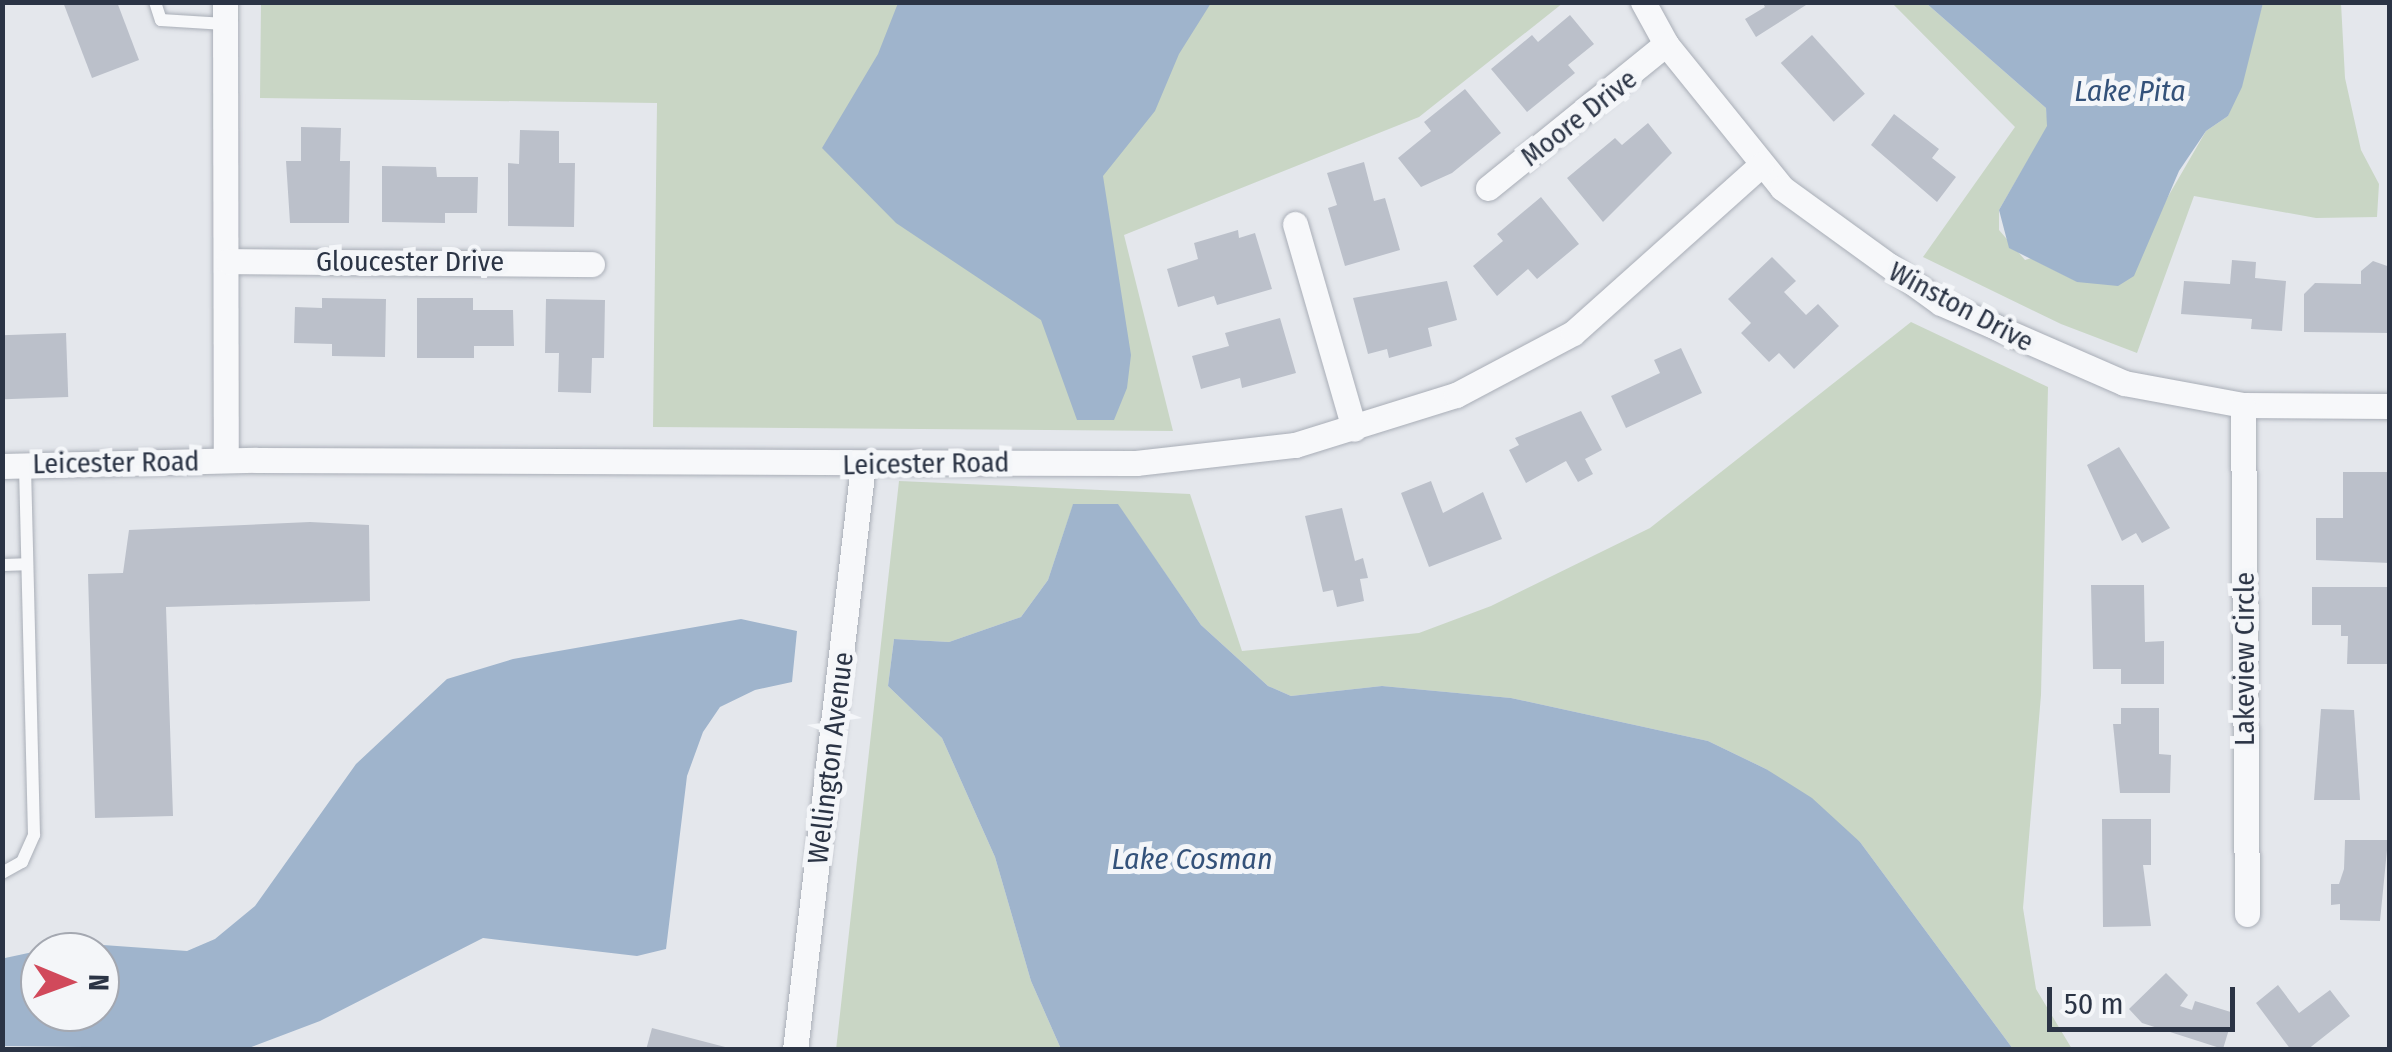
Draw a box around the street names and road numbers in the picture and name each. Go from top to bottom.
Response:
street label: Moore Drive [1514,62,1644,174]
street label: Gloucester Drive [316,245,504,279]
street label: Winston Drive [1883,255,2039,359]
street label: Leicester Road [32,445,200,481]
street label: Leicester Road [842,446,1010,482]
street label: Lakeview Circle [2228,572,2262,746]
street label: Wellington Avenue [801,650,861,866]

